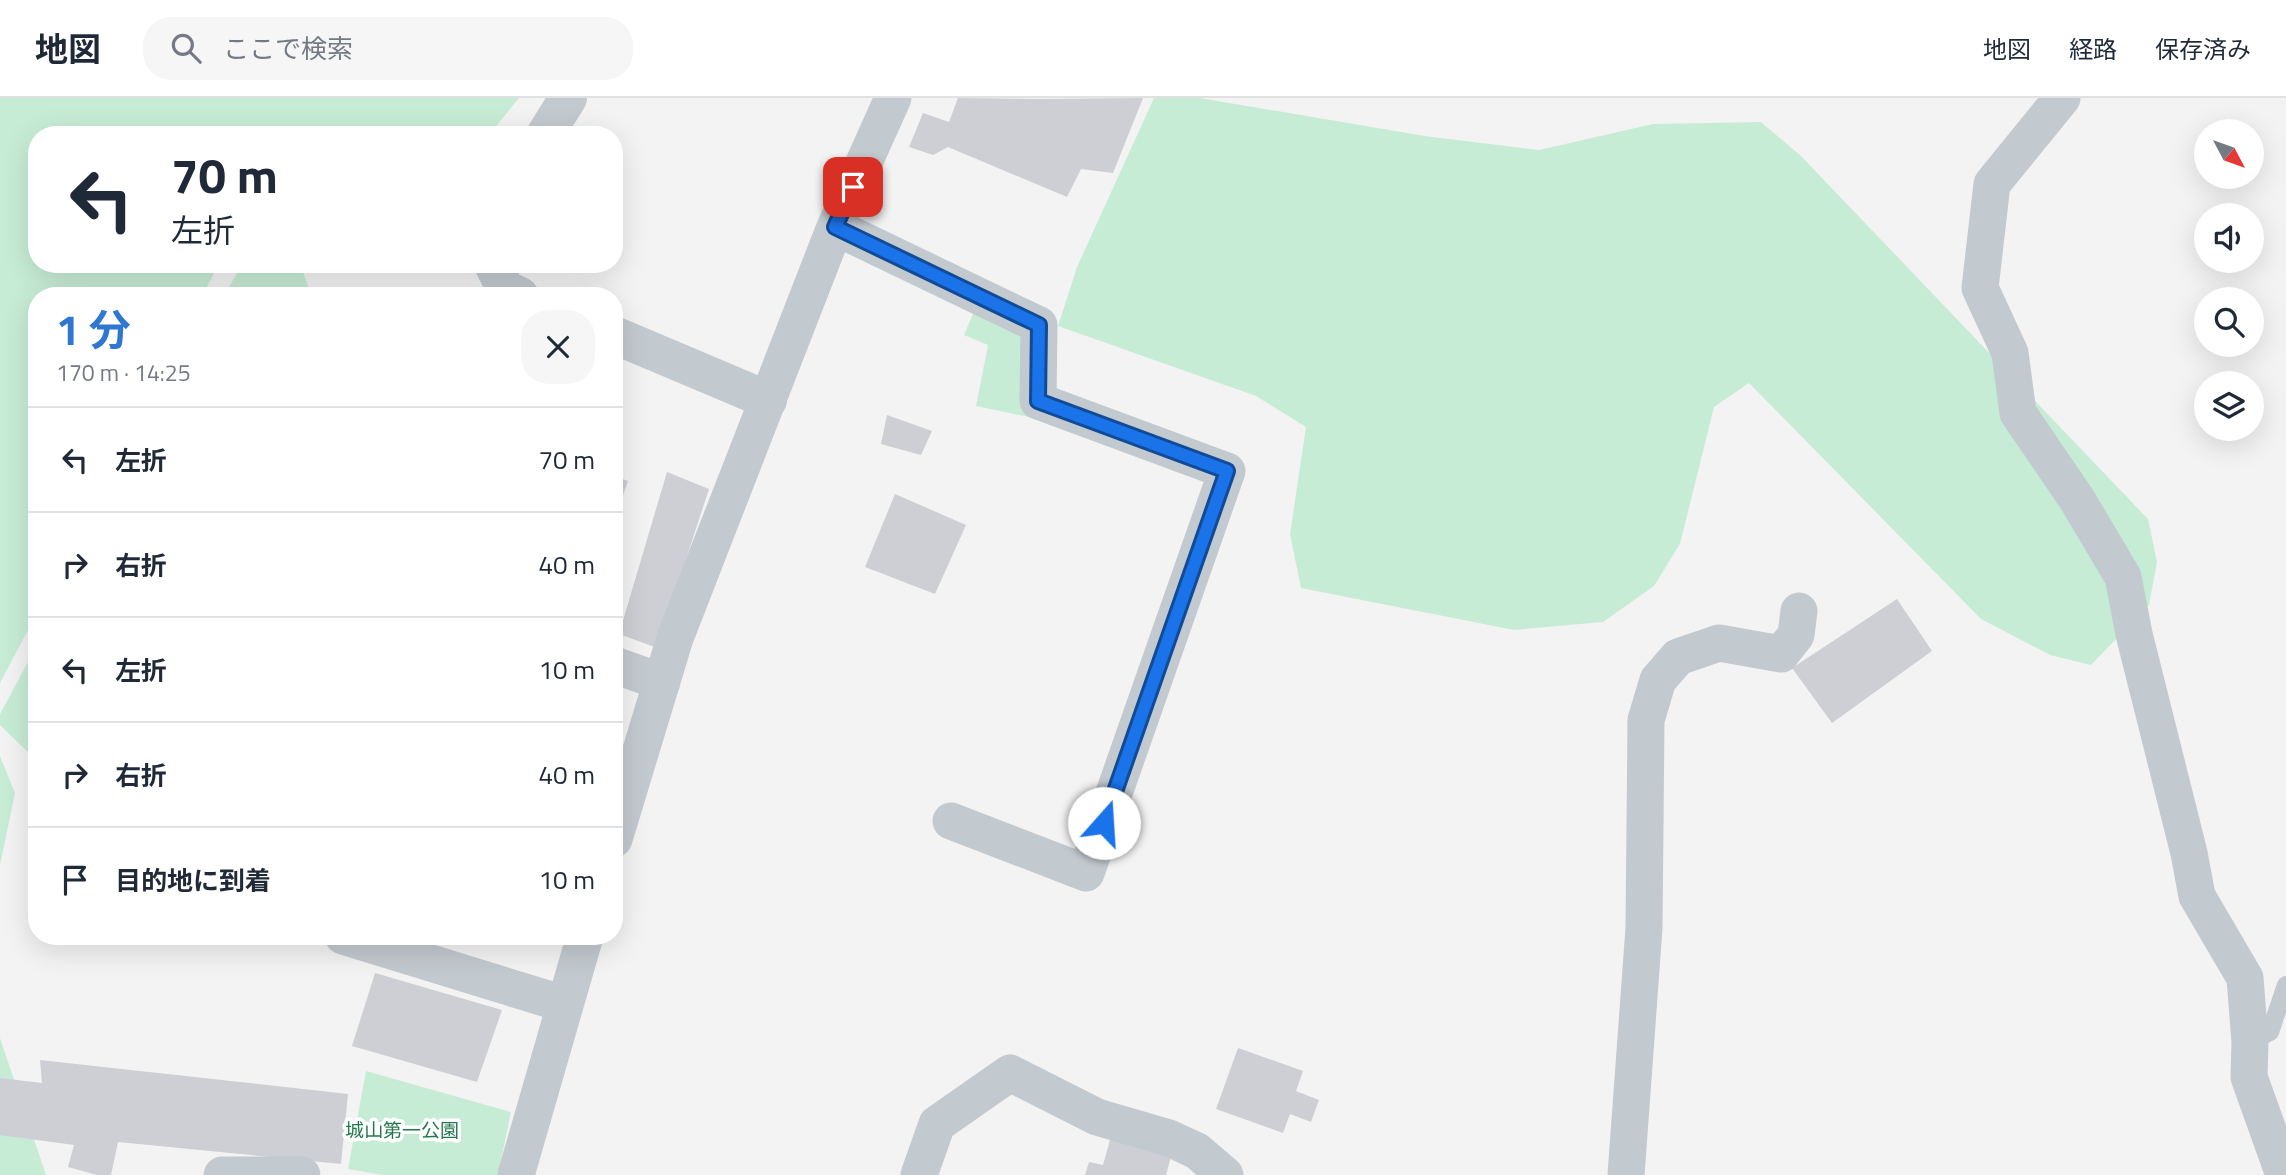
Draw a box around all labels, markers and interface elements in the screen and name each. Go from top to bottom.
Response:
search box [143,17,633,80]
text: 地図 [35,24,101,74]
icon: search [167,29,205,67]
text: ここで検索 [223,29,353,68]
text: 地図 [1983,31,2031,67]
text: 経路 [2069,31,2117,67]
text: 保存済み [2155,31,2251,67]
north arrow [2194,119,2264,189]
map controls [2194,119,2264,441]
text: 70 m [171,137,278,212]
icon: left [56,154,147,245]
pin [823,157,883,217]
icon: arrive [834,168,872,206]
button: sound [2194,203,2264,273]
text: 左折 [171,206,235,254]
button: search [2194,287,2264,357]
text: 1 分 [56,297,131,361]
button: close [521,310,595,384]
text: 170 m · 14:25 [56,355,191,390]
button: layers [2194,371,2264,441]
text: 70 m [538,440,595,479]
icon: left [56,441,94,479]
text: 左折 [115,441,167,480]
text: 40 m [538,545,595,584]
icon: right [56,546,94,584]
text: 右折 [115,546,167,585]
text: 10 m [538,650,595,689]
icon: left [56,651,94,689]
text: 左折 [115,651,167,690]
text: 40 m [538,755,595,794]
icon: right [56,756,94,794]
text: 右折 [115,756,167,795]
position arrow [1067,786,1141,860]
text: 10 m [538,860,595,899]
icon: arrive [56,861,94,899]
text: 目的地に到着 [115,861,271,900]
park label: 城山第一公園 [345,1115,459,1144]

